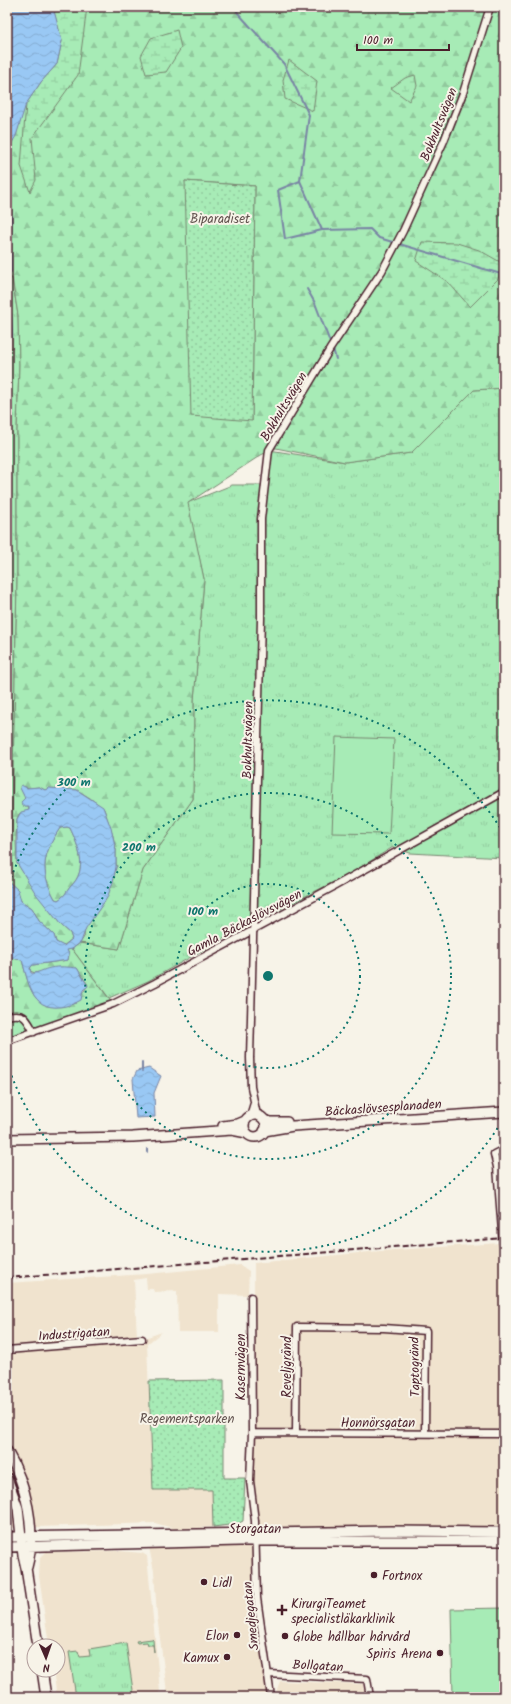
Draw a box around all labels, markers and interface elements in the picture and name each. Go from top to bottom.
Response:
scale bar [357,26,449,52]
text: 100 m [363,31,394,50]
street label: Bokhultsvägen [415,84,464,165]
park label: Biparadiset [190,209,251,230]
street label: Bokhultsvägen [255,368,313,446]
street label: Bokhultsvägen [237,701,260,779]
text: 300 m [56,773,91,792]
text: 200 m [122,838,156,857]
street label: Gamla Bäckaslövsvägen [183,884,306,963]
text: 100 m [188,902,218,921]
centre of rings [261,969,275,983]
street label: Bäckaslövsesplanaden [324,1094,442,1123]
street label: Industrigatan [37,1322,111,1347]
street label: Kasernvägen [231,1333,252,1400]
street label: Reveljgränd [277,1336,298,1398]
street label: Taptogränd [404,1336,427,1397]
park label: Regementsparken [140,1409,234,1430]
street label: Honnörsgatan [341,1413,415,1434]
street label: Storgatan [229,1519,281,1540]
place label: Fortnox [382,1566,423,1587]
marker: Fortnox [369,1570,379,1580]
place label: Lidl [212,1573,232,1594]
marker: Lidl [199,1577,209,1587]
street label: Smedjegatan [237,1580,266,1651]
place label: KirurgiTeamet specialistläkarklinik [291,1594,396,1630]
marker: KirurgiTeamet specialistläkarklinik [276,1604,288,1616]
place label: Elon [205,1626,229,1647]
place label: Globe hållbar hårvård [293,1627,410,1648]
marker: Elon [232,1630,242,1640]
marker: Globe hållbar hårvård [280,1631,290,1641]
north arrow [26,1638,66,1678]
place label: Spiris Arena [367,1644,432,1665]
place label: Kamux [183,1648,219,1669]
marker: Spiris Arena [435,1648,445,1658]
marker: Kamux [222,1652,232,1662]
street label: Bollgatan [292,1655,344,1678]
text: N [42,1658,50,1676]

